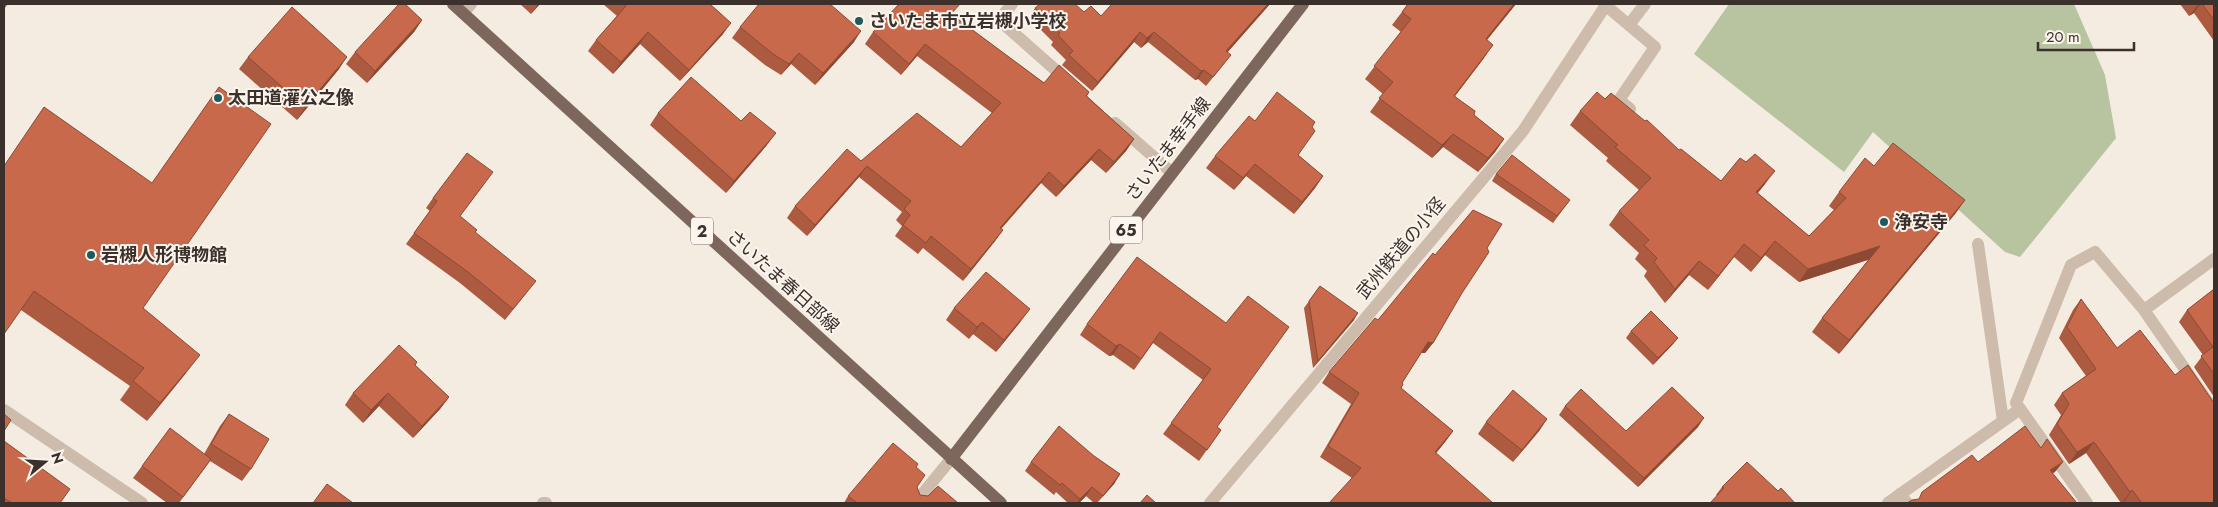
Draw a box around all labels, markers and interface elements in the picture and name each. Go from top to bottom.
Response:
place label: さいたま市立岩槻小学校 [869,8,1066,34]
marker: さいたま市立岩槻小学校 [853,15,865,27]
scale bar [2038,20,2134,52]
text: 20 m [2046,26,2080,48]
place label: 太田道灌公之像 [228,85,354,111]
marker: 太田道灌公之像 [212,92,224,104]
street label: さいたま幸手線 [1119,92,1217,206]
street label: 武州鉄道の小径 [1351,191,1451,305]
place label: 浄安寺 [1894,209,1948,235]
road number: 65 [1110,216,1142,244]
marker: 浄安寺 [1878,216,1890,228]
road number: 2 [691,218,713,245]
street label: さいたま春日部線 [721,223,845,339]
place label: 岩槻人形博物館 [101,242,227,268]
marker: 岩槻人形博物館 [85,249,97,261]
north arrow [20,437,70,487]
text: N [46,450,69,466]

